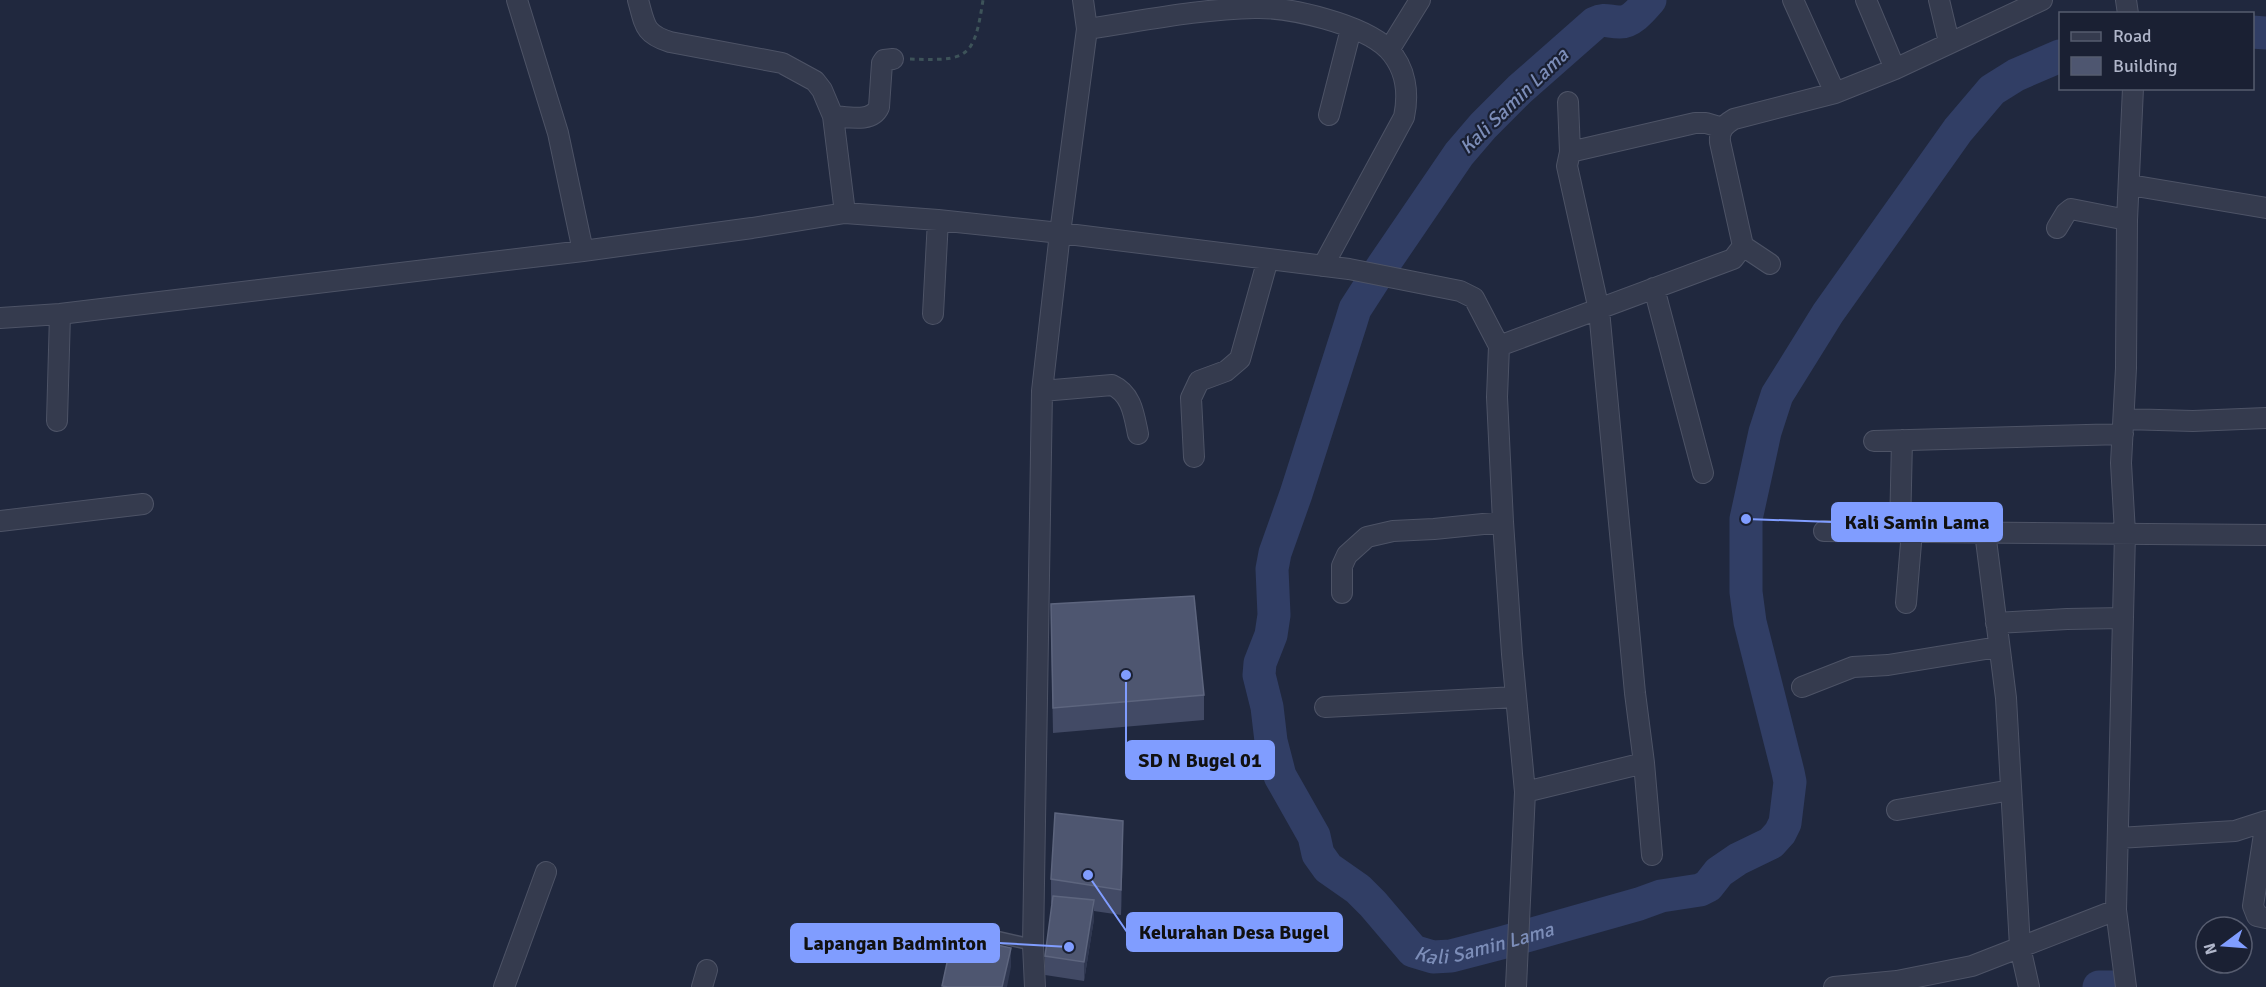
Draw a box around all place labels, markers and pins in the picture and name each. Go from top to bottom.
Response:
callout: Kali Samin Lama [1832,503,2002,541]
callout: SD N Bugel 01 [1126,741,1274,779]
callout: Kelurahan Desa Bugel [1127,913,1342,951]
callout: Lapangan Badminton [791,924,999,962]

